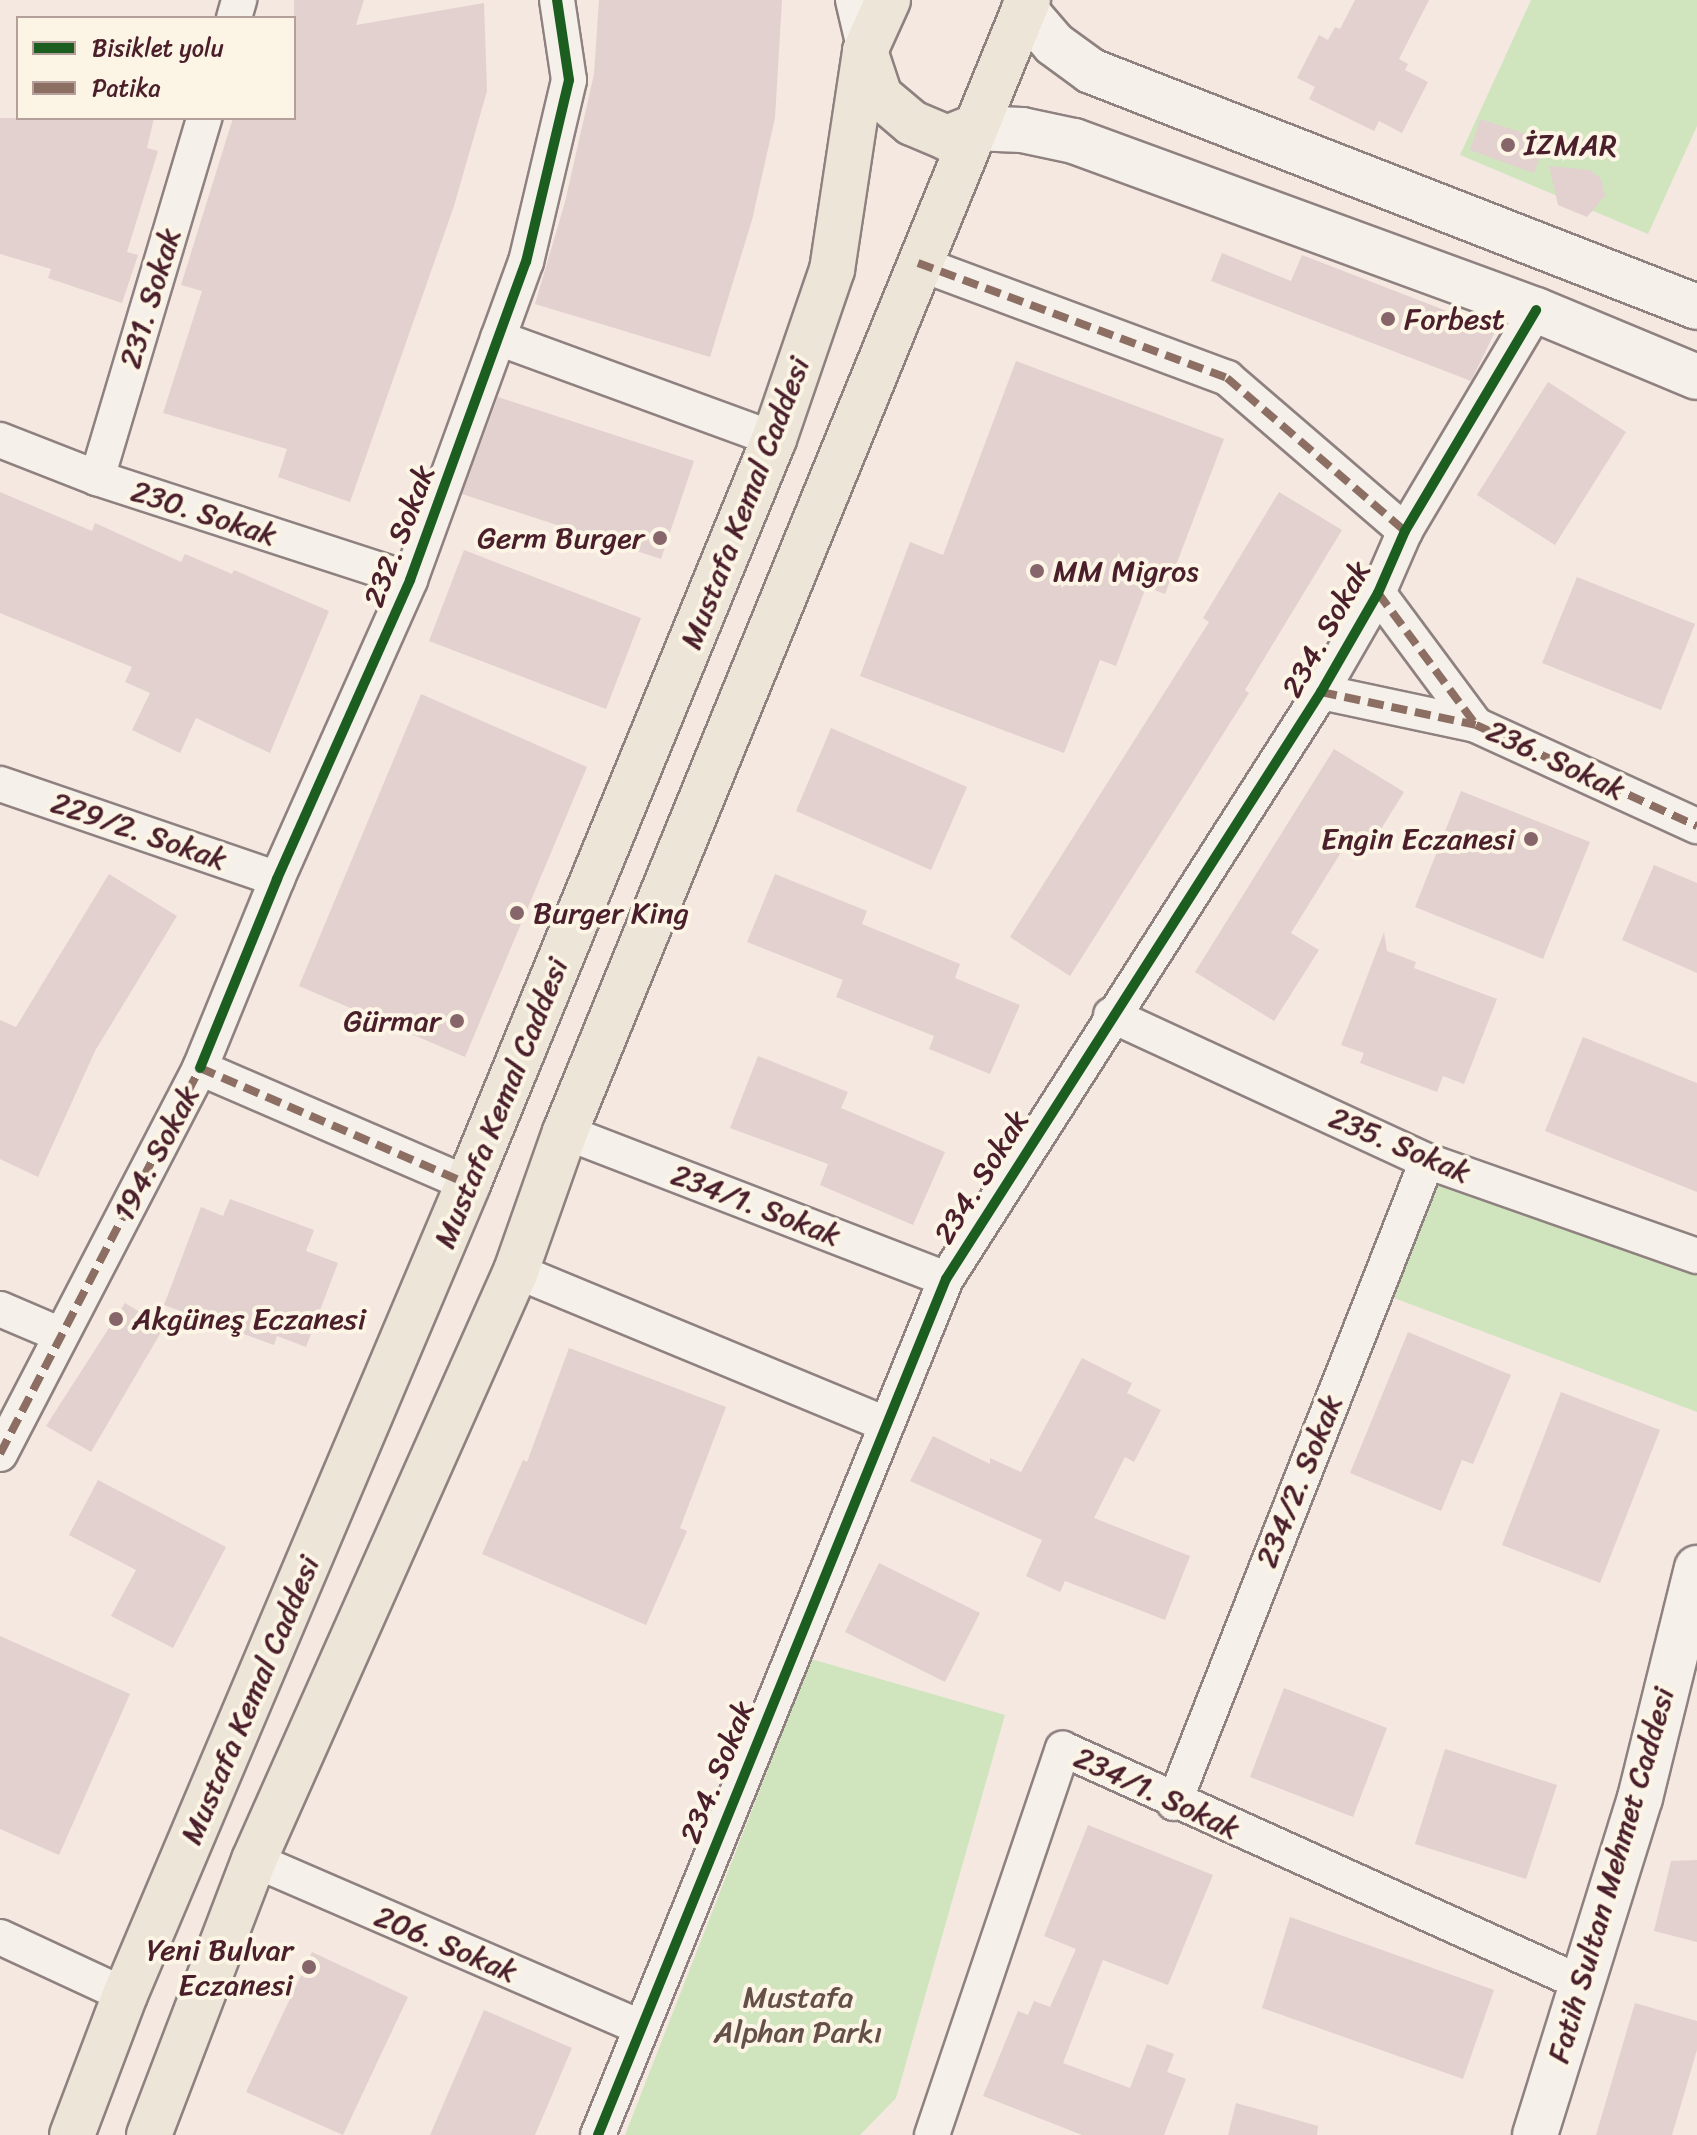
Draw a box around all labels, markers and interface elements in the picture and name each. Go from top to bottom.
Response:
legend [16,16,296,120]
text: Bisiklet yolu [92,27,224,69]
text: Patika [92,67,161,109]
place label: İZMAR [1524,127,1617,163]
marker: İZMAR [1499,136,1517,154]
street label: 231. Sokak [112,224,188,372]
place label: Forbest [1404,301,1505,337]
marker: Forbest [1379,310,1397,328]
street label: Mustafa Kemal Caddesi [673,353,817,653]
street label: 232. Sokak [356,460,442,612]
street label: 230. Sokak [127,473,281,553]
place label: Germ Burger [477,520,644,556]
marker: Germ Burger [651,529,669,547]
place label: MM Migros [1053,553,1199,589]
street label: 234. Sokak [1274,555,1378,703]
marker: MM Migros [1028,562,1046,580]
street label: 236. Sokak [1481,712,1631,808]
street label: 229/2. Sokak [47,784,231,878]
place label: Engin Eczanesi [1320,821,1515,857]
marker: Engin Eczanesi [1522,830,1540,848]
place label: Burger King [533,895,689,931]
marker: Burger King [508,904,526,922]
street label: Mustafa Kemal Caddesi [427,954,575,1252]
place label: Gürmar [344,1003,441,1039]
marker: Gürmar [448,1012,466,1030]
street label: 194. Sokak [105,1079,207,1227]
street label: 235. Sokak [1324,1099,1476,1191]
street label: 234. Sokak [926,1104,1036,1250]
street label: 234/1. Sokak [666,1156,846,1254]
place label: Akgüneş Eczanesi [132,1301,367,1337]
marker: Akgüneş Eczanesi [107,1310,125,1328]
street label: 234/2. Sokak [1248,1390,1350,1572]
street label: Mustafa Kemal Caddesi [173,1551,327,1849]
street label: Fatih Sultan Mehmet Caddesi [1540,1684,1682,2066]
street label: 234. Sokak [672,1696,762,1848]
street label: 234/1. Sokak [1069,1739,1245,1847]
street label: 206. Sokak [369,1898,523,1990]
place label: Yeni Bulvar Eczanesi [147,1932,293,2002]
marker: Yeni Bulvar Eczanesi [300,1958,318,1976]
park label: Mustafa Alphan Parkı [714,1979,882,2050]

